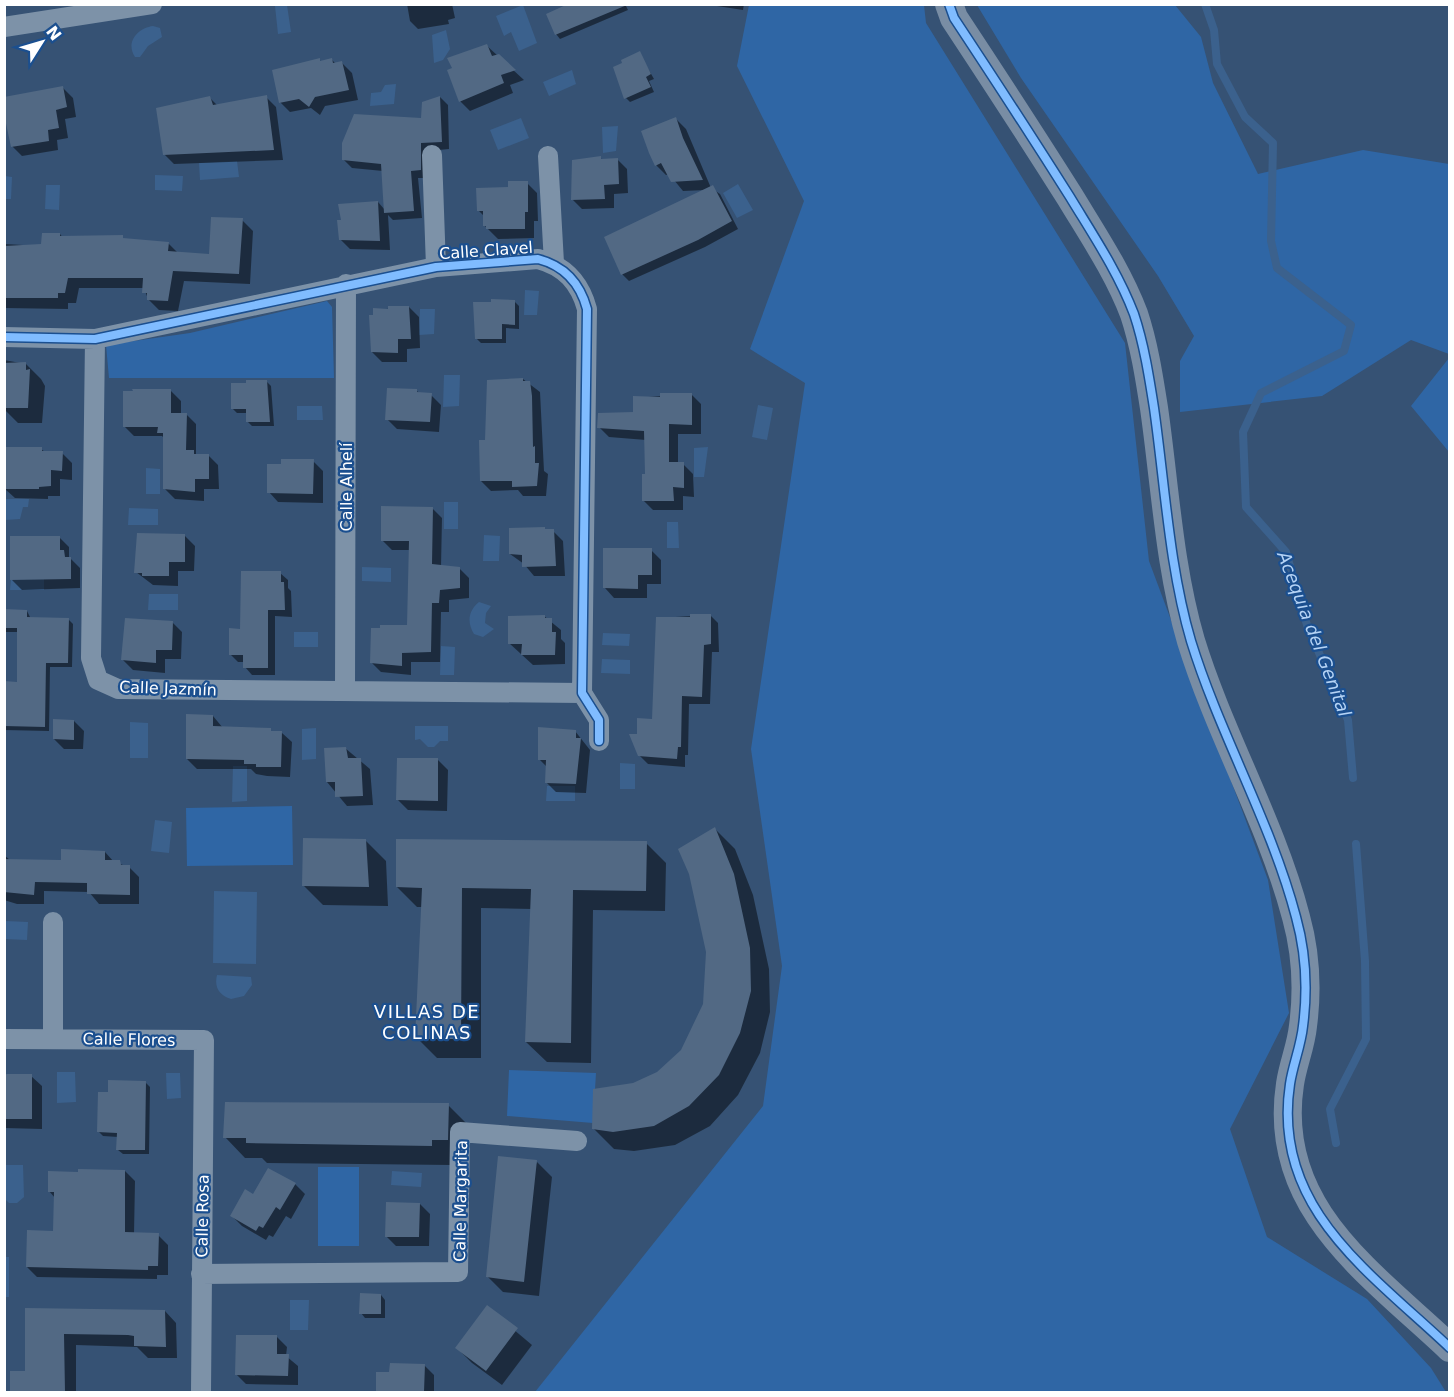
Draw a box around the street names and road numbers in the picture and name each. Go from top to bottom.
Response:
street label: Calle Clavel [438,238,534,263]
street label: Calle Alhelí [337,442,356,532]
street label: Calle Jazmín [119,677,217,700]
street label: Calle Flores [83,1029,175,1050]
street label: Calle Margarita [450,1140,471,1262]
street label: Calle Rosa [192,1174,213,1258]

